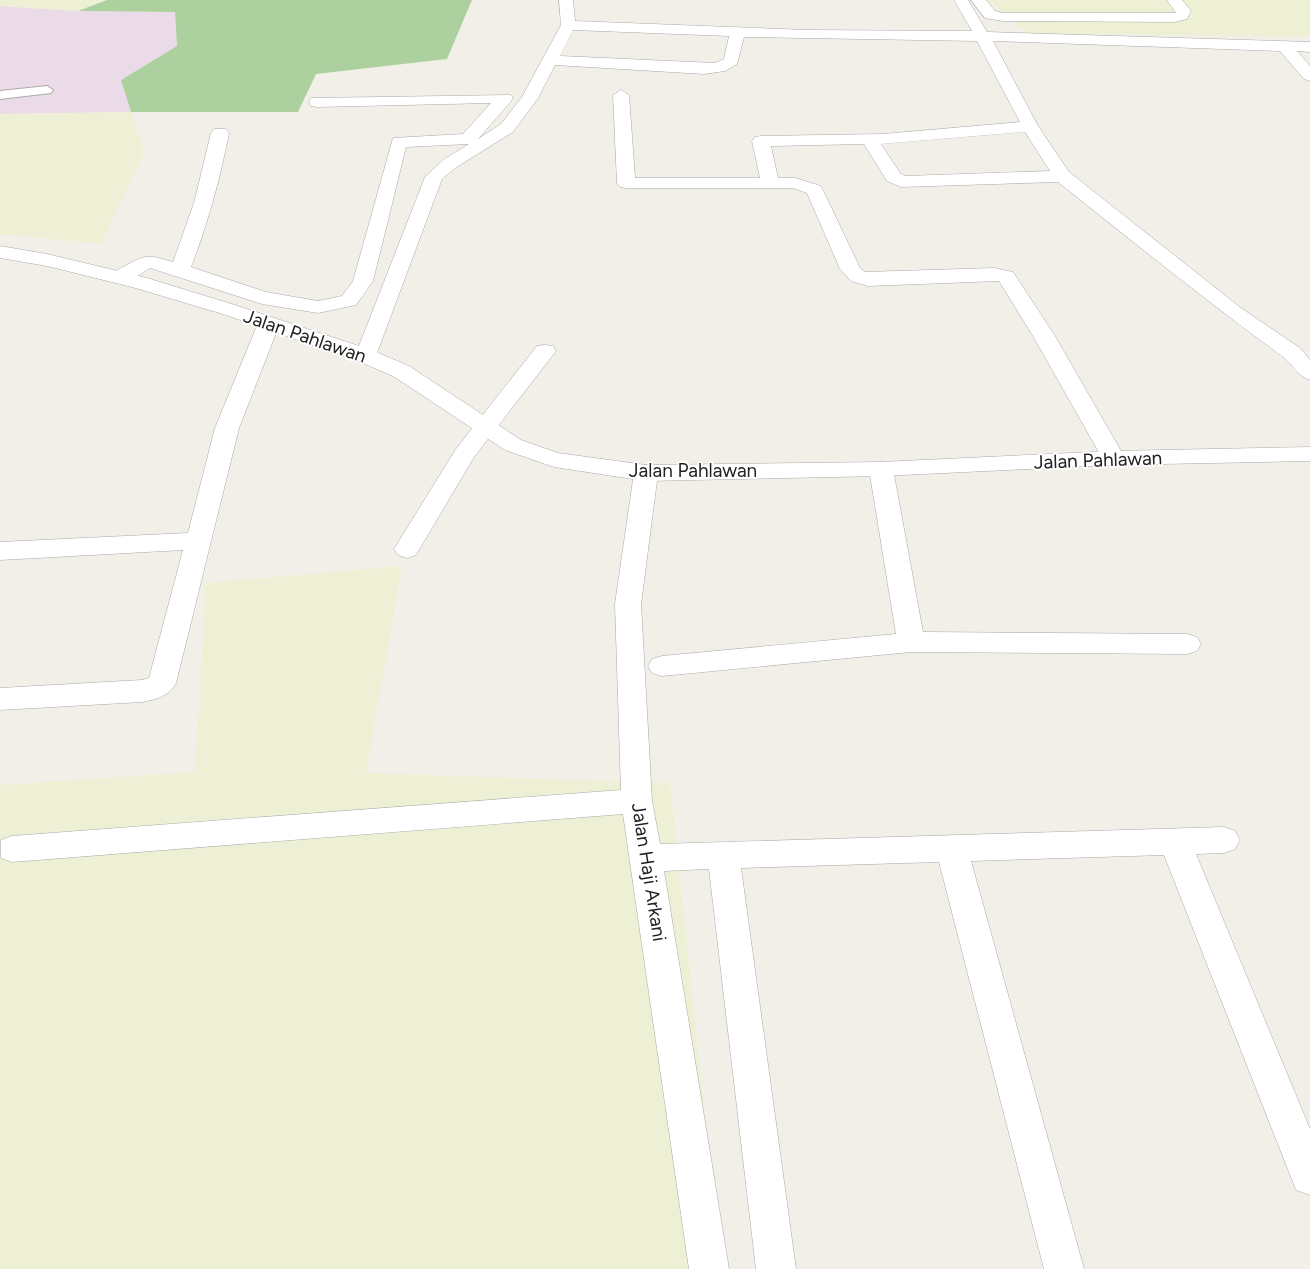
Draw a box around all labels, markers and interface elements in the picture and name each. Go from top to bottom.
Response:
street label: Jalan Pahlawan [241,304,369,368]
street label: Jalan Pahlawan [1033,446,1163,474]
street label: Jalan Pahlawan [629,459,757,482]
street label: Jalan Haji Arkani [627,801,671,943]

